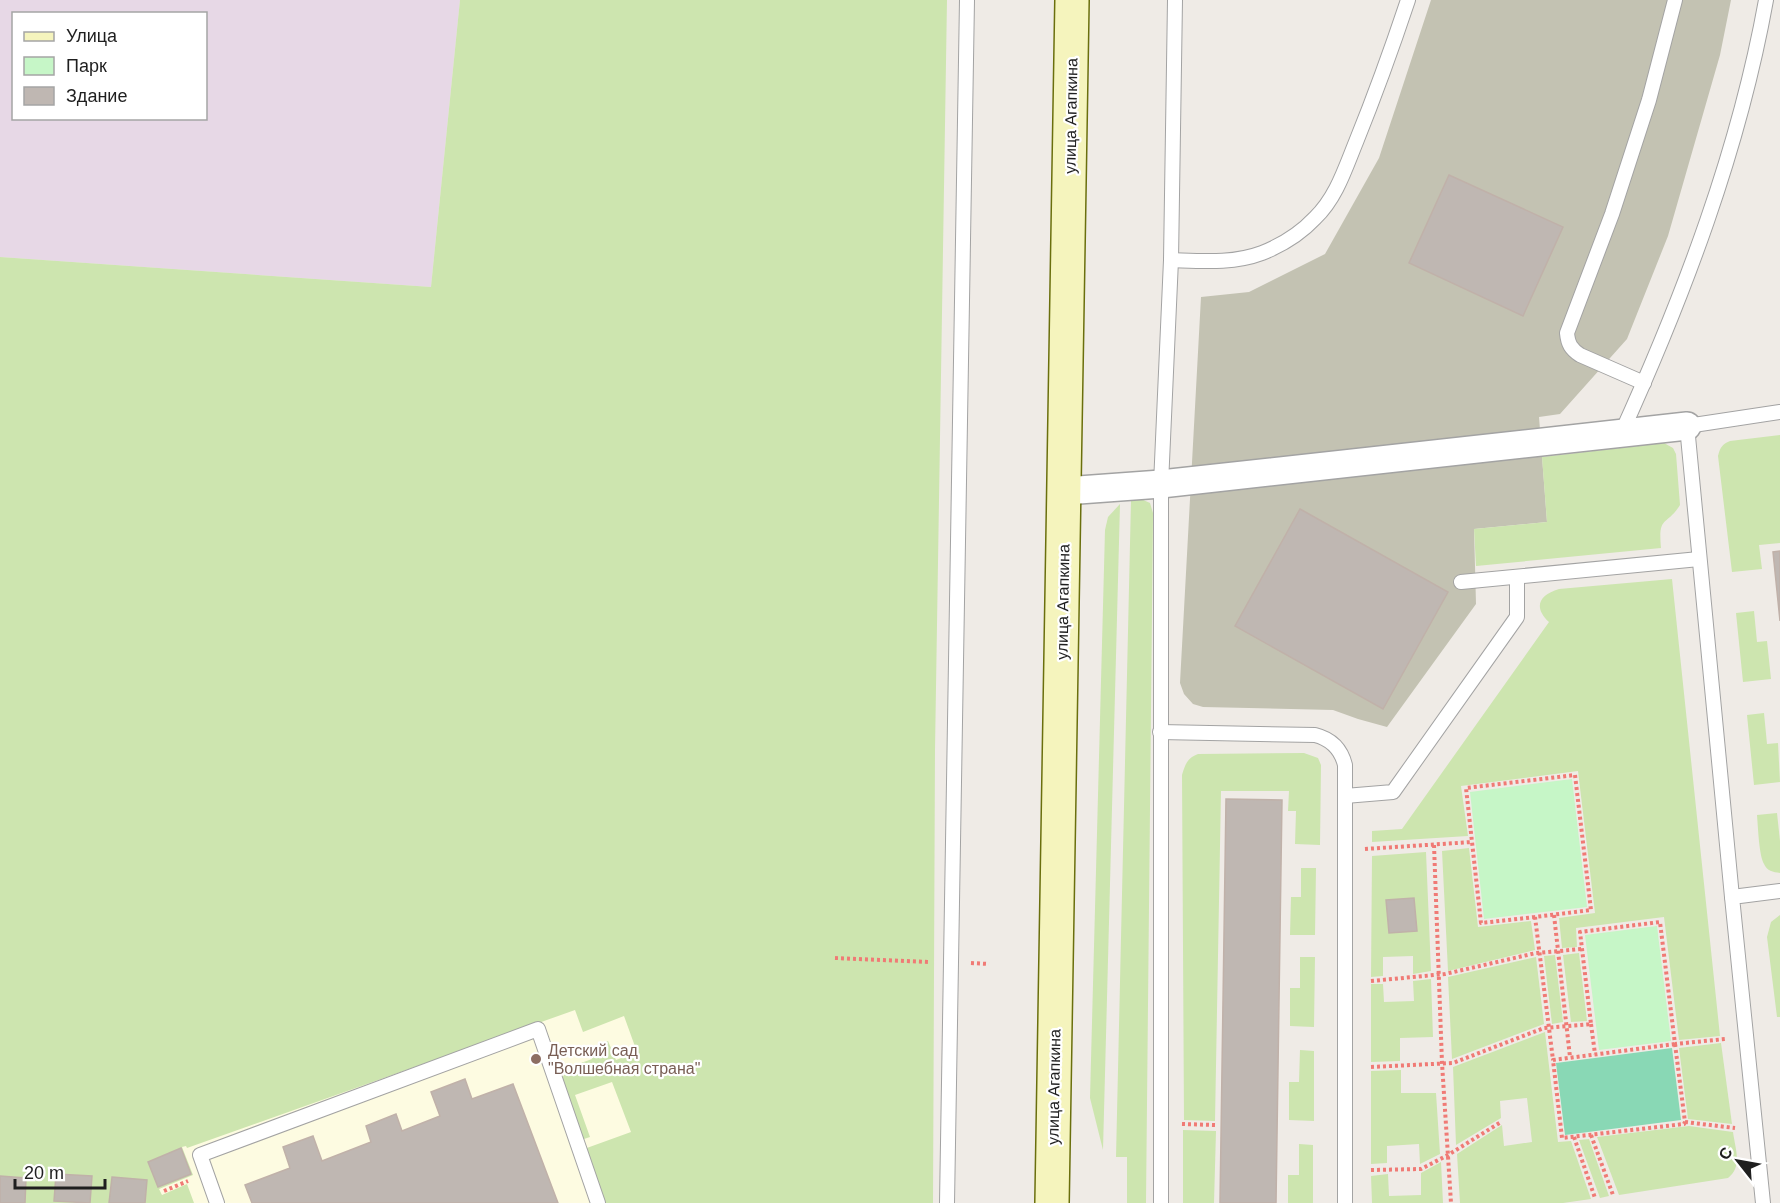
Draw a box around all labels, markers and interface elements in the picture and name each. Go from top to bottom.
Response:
legend [12,12,207,120]
text: Улица [66,26,118,46]
text: Парк [66,56,107,76]
street label: улица Агапкина [1061,58,1081,174]
text: Здание [66,86,127,106]
street label: улица Агапкина [1053,544,1073,660]
street label: улица Агапкина [1044,1029,1064,1145]
place label: Детский сад "Волшебная страна" [548,1042,700,1077]
marker: Детский сад "Волшебная страна" [529,1052,543,1066]
north arrow [1708,1131,1768,1191]
text: С [1715,1144,1736,1163]
scale bar [15,1152,105,1190]
text: 20 m [24,1163,64,1183]

